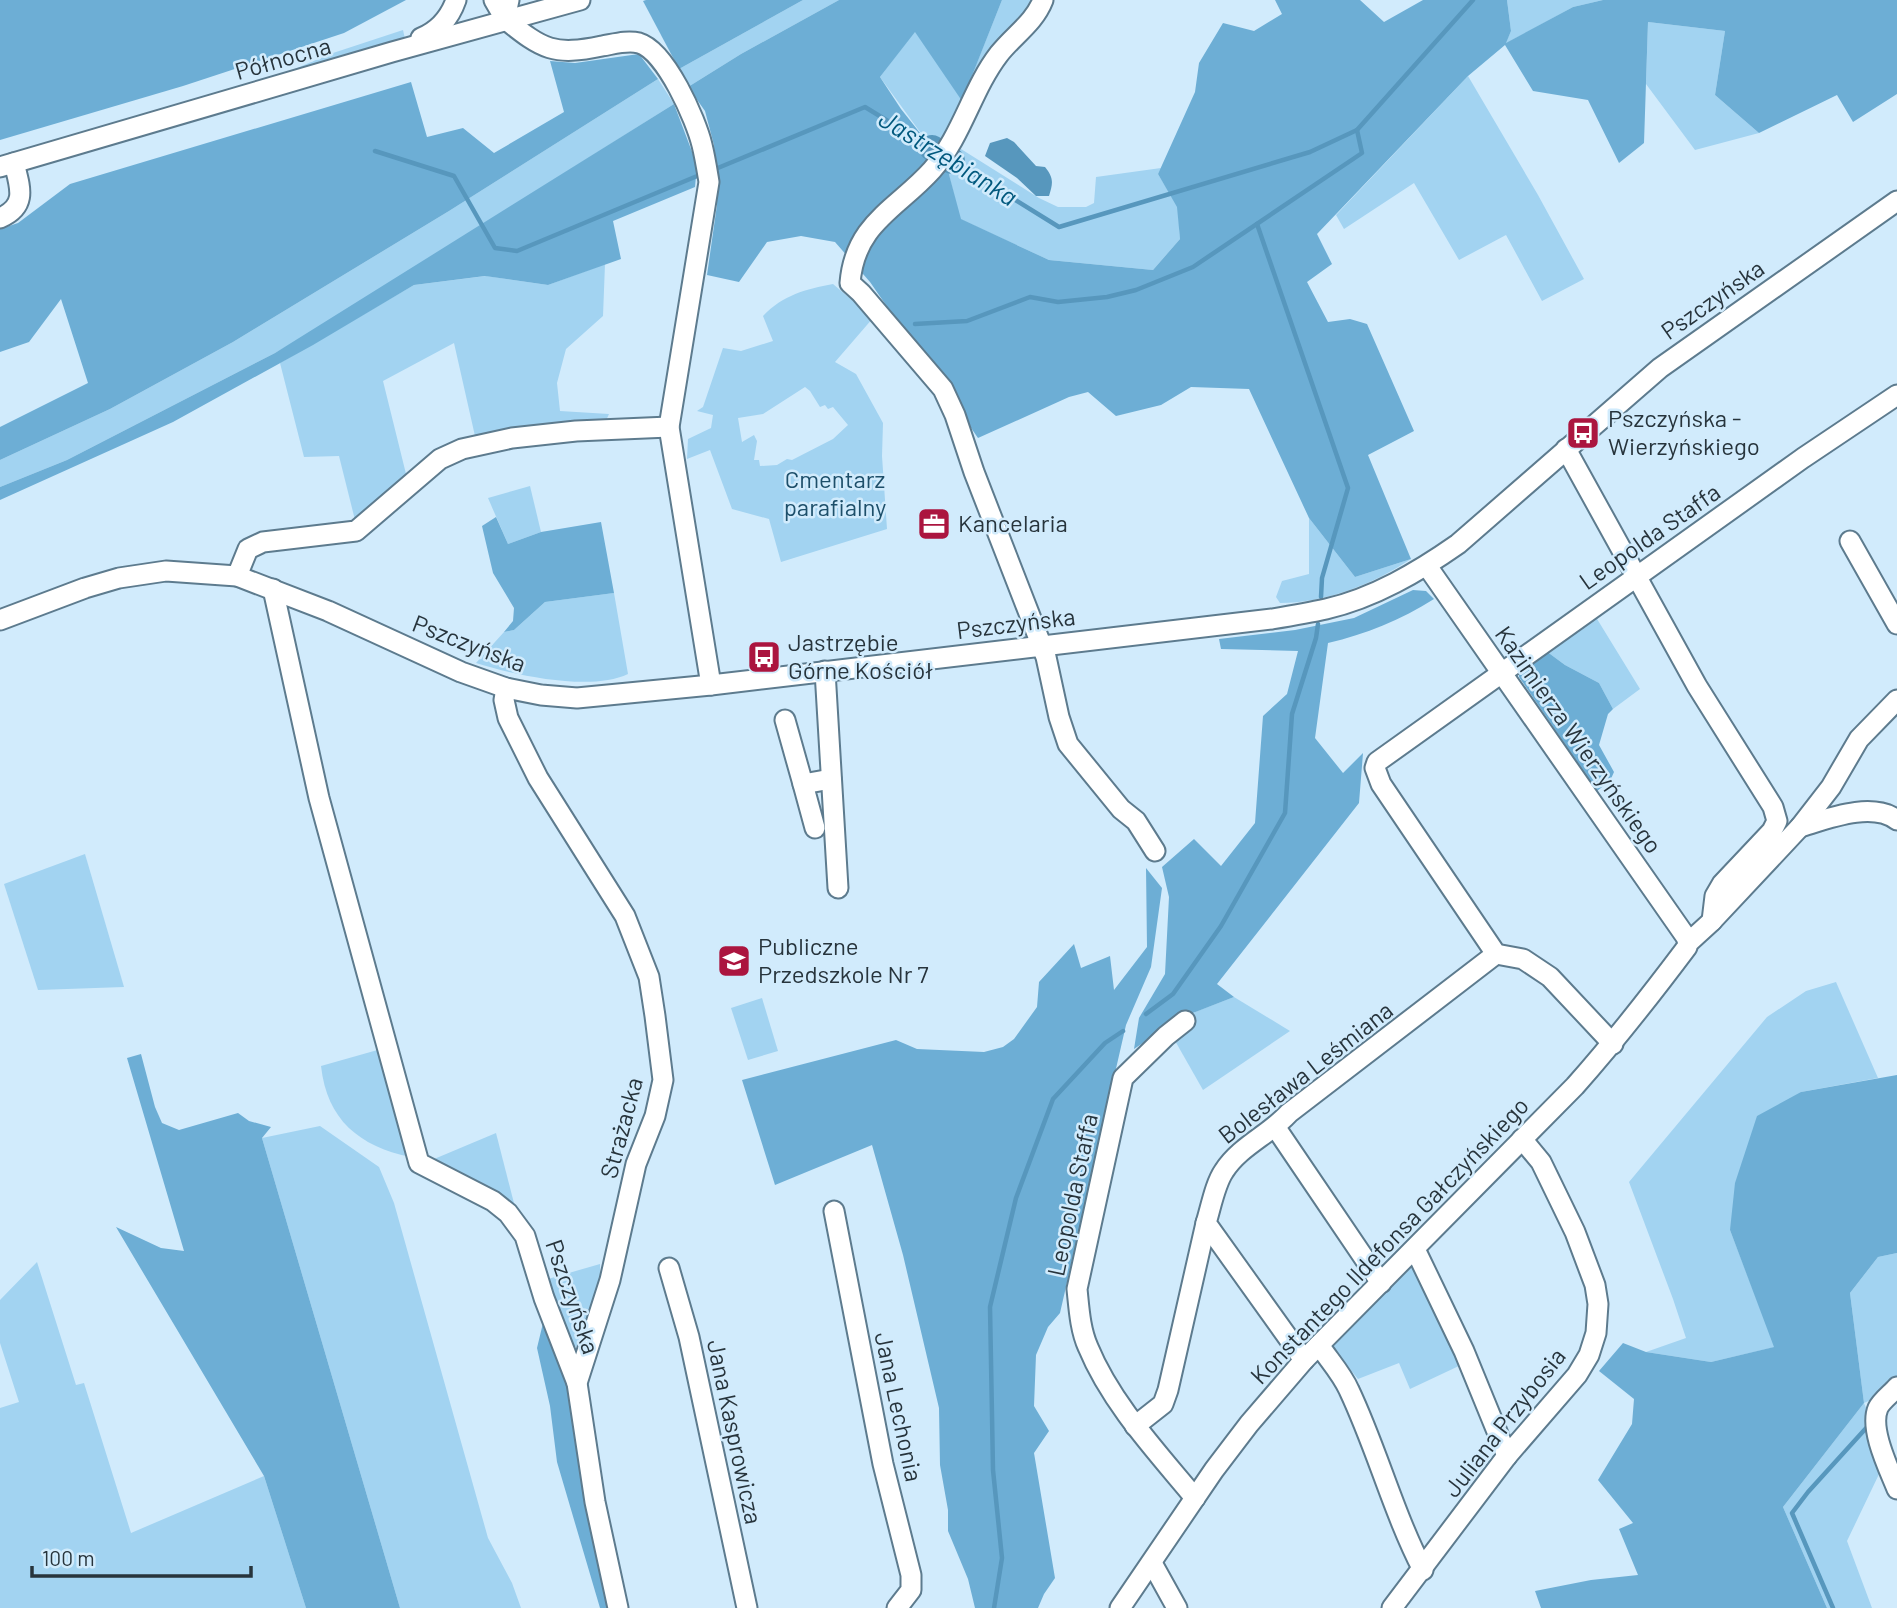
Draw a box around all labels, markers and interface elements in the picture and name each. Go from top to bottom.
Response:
street label: Północna [231,30,334,85]
water label: Jastrzębianka [874,102,1024,211]
street label: Pszczyńska [1655,253,1769,345]
place label: Pszczyńska - Wierzyńskiego [1608,403,1760,460]
bus stop icon: Pszczyńska - Wierzyńskiego [1564,414,1602,452]
park label: Cmentarz parafialny [784,464,886,521]
street label: Leopolda Staffa [1573,477,1725,595]
office icon: Kancelaria [915,505,953,543]
place label: Kancelaria [958,508,1068,537]
street label: Pszczyńska [955,601,1077,644]
street label: Pszczyńska [409,608,530,677]
street label: Kazimierza Wierzyńskiego [1490,620,1669,858]
place label: Jastrzębie Górne Kościół [788,627,933,684]
bus stop icon: Jastrzębie Górne Kościół [745,638,783,676]
place label: Publiczne Przedszkole Nr 7 [758,931,929,988]
school or university icon: Publiczne Przedszkole Nr 7 [715,942,753,980]
street label: Bolesława Leśmiana [1212,995,1398,1149]
street label: Strażacka [593,1074,648,1181]
street label: Konstantego Ildefonsa Gałczyńskiego [1244,1090,1534,1390]
street label: Leopolda Staffa [1040,1111,1103,1278]
street label: Pszczyńska [540,1235,607,1358]
street label: Jana Lechonia [869,1329,929,1484]
street label: Jana Kasprowicza [702,1337,769,1527]
street label: Juliana Przybosia [1437,1342,1571,1502]
scale bar [32,1534,250,1578]
text: 100 m [42,1545,95,1570]

